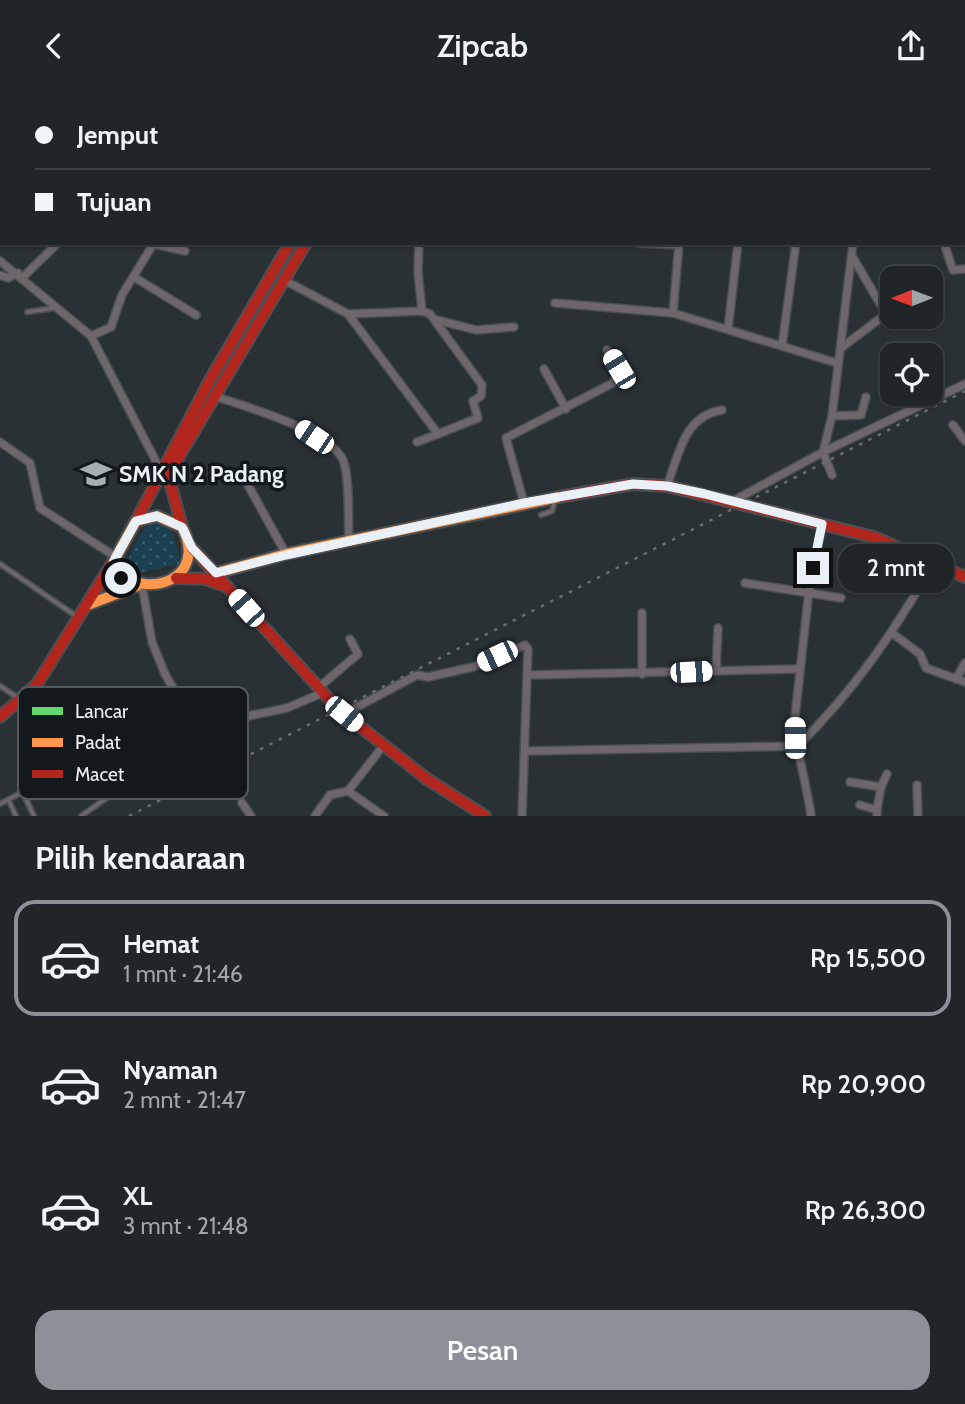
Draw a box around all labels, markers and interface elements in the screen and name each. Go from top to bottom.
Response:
text: Zipcab [437,26,528,65]
icon: back [35,27,73,65]
icon: share [892,27,930,65]
text: Jemput [77,119,158,151]
text: Tujuan [77,186,152,218]
north arrow [880,266,943,329]
map controls [880,266,943,406]
button: locate [880,343,943,406]
car [600,346,639,392]
car [291,417,338,457]
school or university icon: SMK N 2 Padang [79,457,113,491]
place label: SMK N 2 Padang [119,460,284,488]
callout: 2 mnt [838,543,953,593]
route end [797,552,829,584]
text: 2 mnt [867,554,925,582]
route start [105,562,137,594]
car [225,585,268,631]
car [474,638,521,674]
car [670,660,713,684]
legend [18,687,248,799]
car [322,693,367,735]
text: Lancar [75,700,128,723]
car [785,717,806,759]
text: Padat [75,731,121,754]
text: Macet [75,763,125,786]
text: Pilih kendaraan [35,838,246,877]
icon: car [39,927,102,990]
text: Hemat [123,928,199,960]
text: Rp 15,500 [810,942,926,974]
text: 1 mnt · 21:46 [123,960,243,988]
icon: car [39,1053,102,1116]
text: Nyaman [123,1054,218,1086]
text: Rp 20,900 [801,1068,926,1100]
text: 2 mnt · 21:47 [123,1086,246,1114]
icon: car [39,1179,102,1242]
text: XL [123,1180,152,1212]
text: Rp 26,300 [805,1194,926,1226]
text: 3 mnt · 21:48 [123,1212,249,1240]
button: Pesan [35,1310,930,1390]

